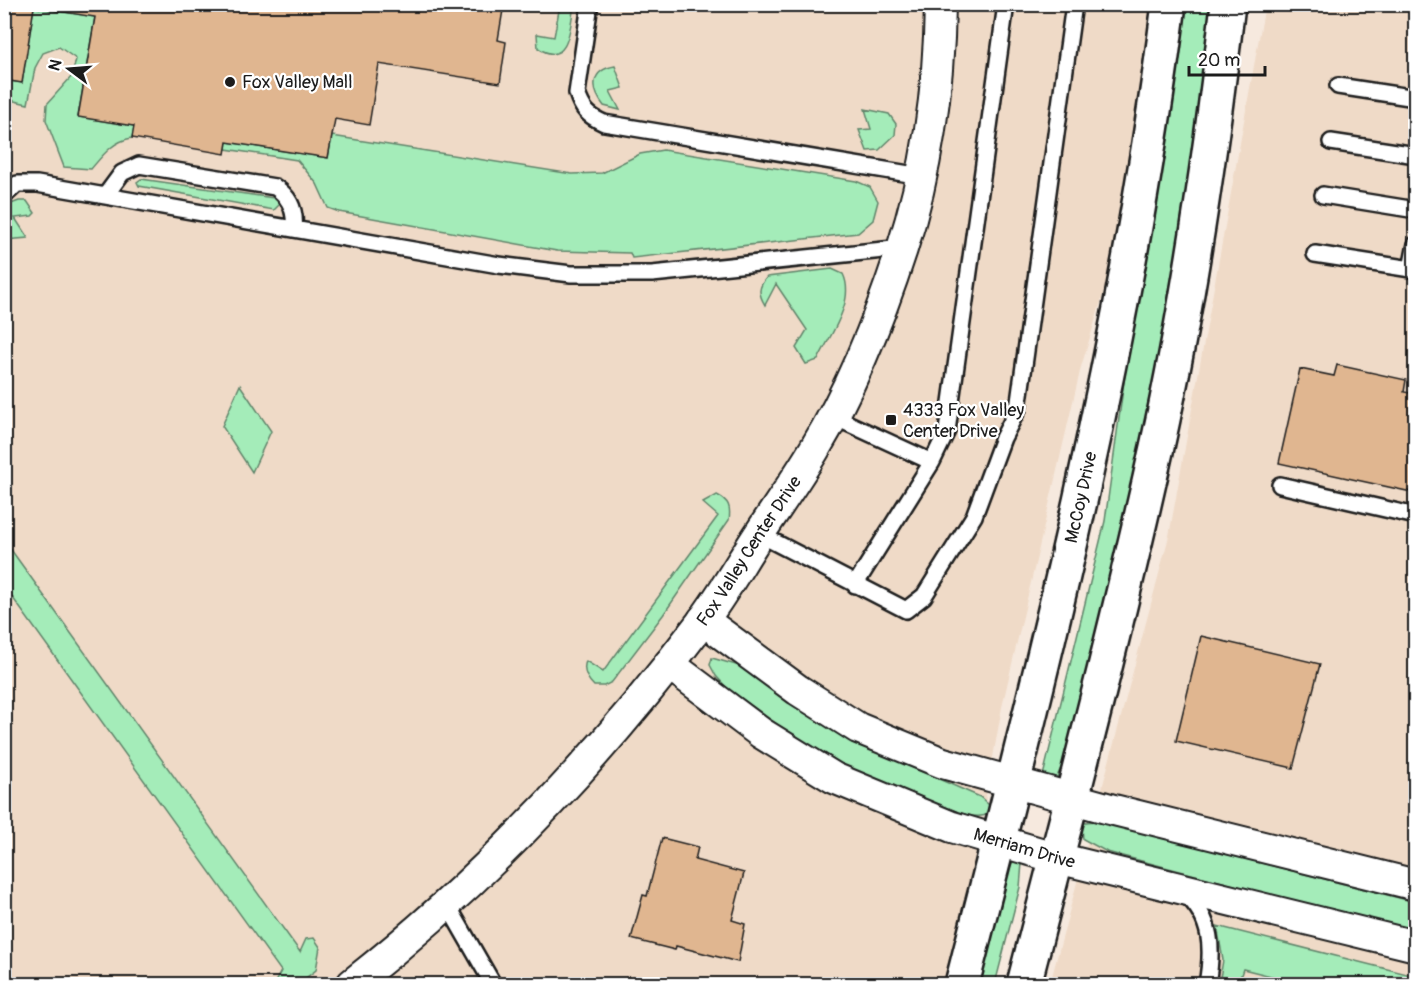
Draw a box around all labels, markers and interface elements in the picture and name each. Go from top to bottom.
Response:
north arrow [39,39,99,99]
scale bar [1189,39,1266,77]
text: 20 m [1198,49,1240,72]
text: N [44,57,67,73]
place label: Fox Valley Mall [242,71,352,94]
marker: Fox Valley Mall [223,75,237,89]
place label: 4333 Fox Valley Center Drive [903,399,1024,443]
marker: 4333 Fox Valley Center Drive [884,413,898,427]
street label: McCoy Drive [1060,449,1103,545]
street label: Fox Valley Center Drive [692,471,807,631]
street label: Merriam Drive [971,823,1078,874]

